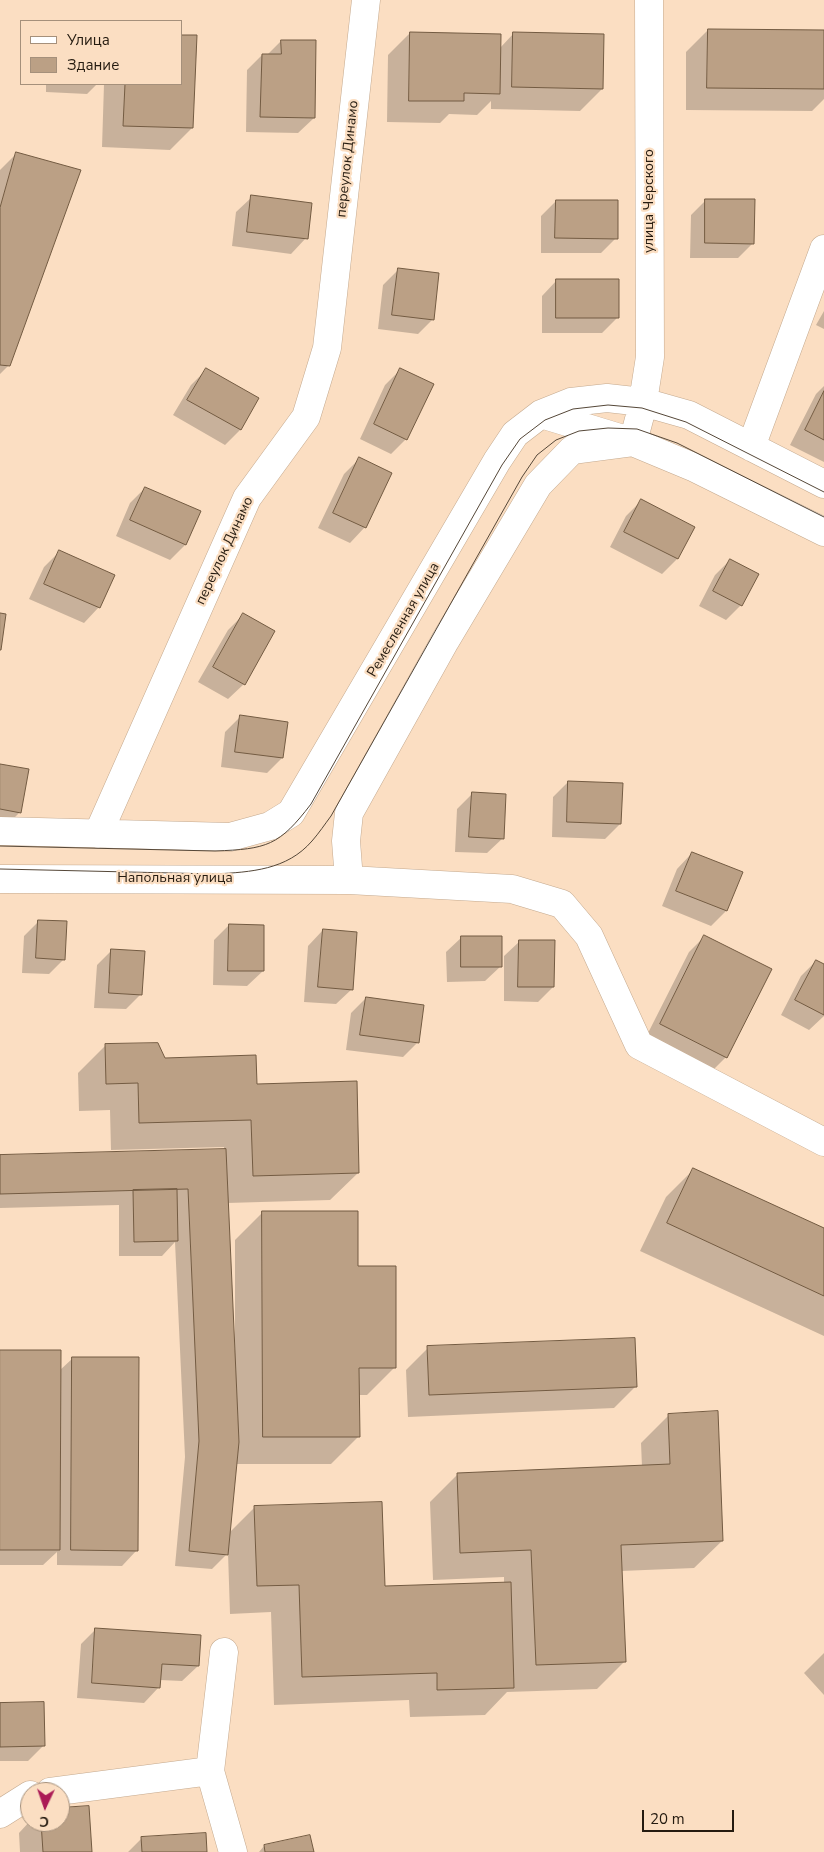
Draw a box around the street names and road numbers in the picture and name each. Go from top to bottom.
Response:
street label: переулок Динамо [334,100,362,218]
street label: улица Черского [642,149,658,253]
street label: переулок Динамо [193,494,257,608]
street label: Ремесленная улица [364,560,444,680]
street label: Напольная улица [117,871,233,887]

